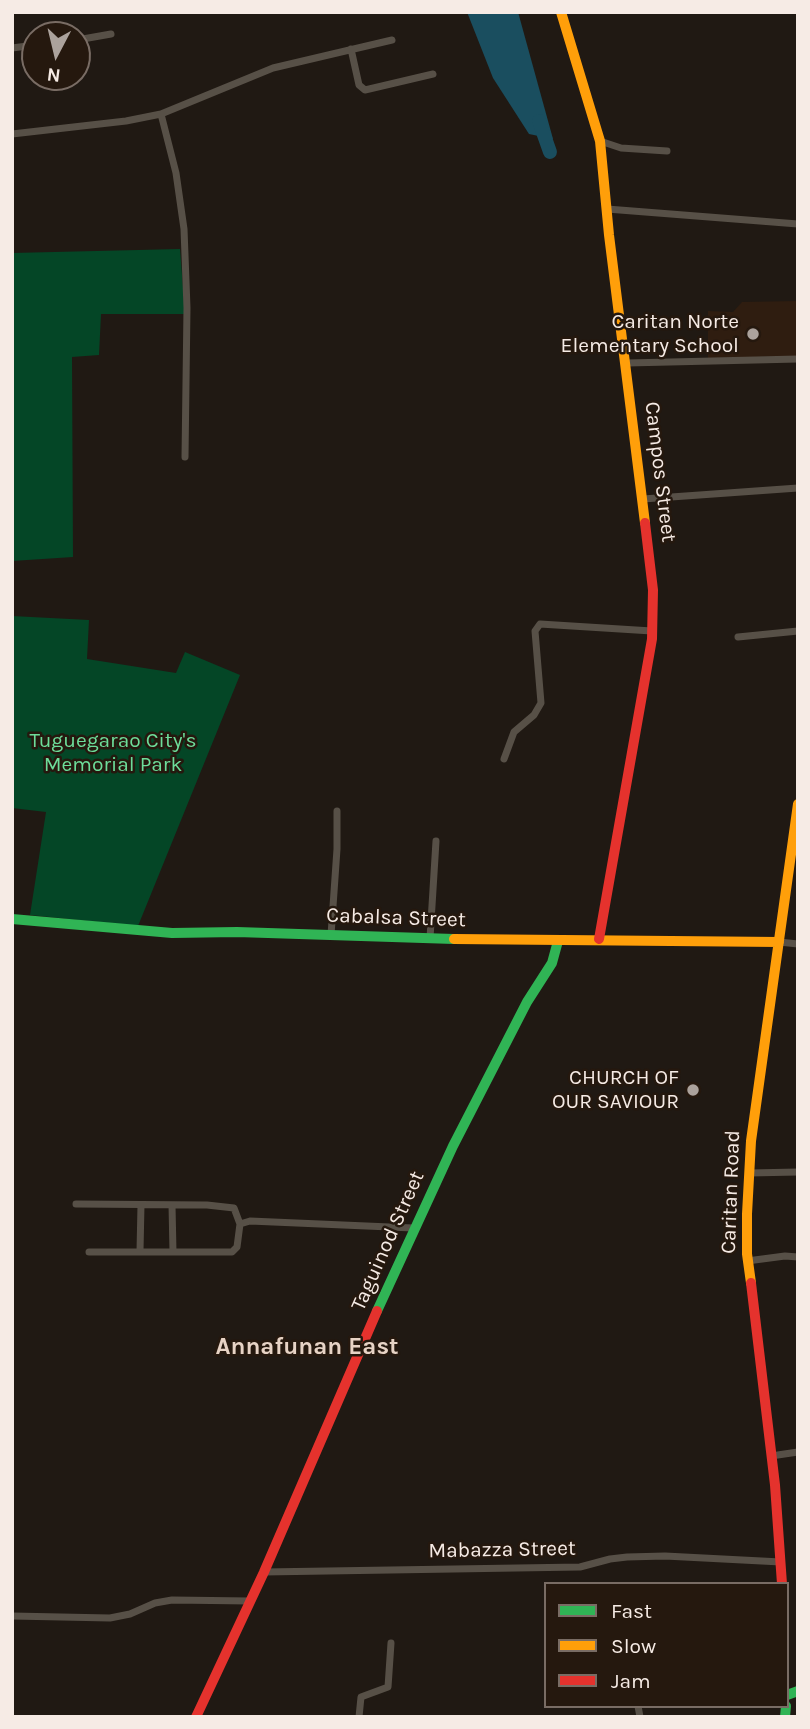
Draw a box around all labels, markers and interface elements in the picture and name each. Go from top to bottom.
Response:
north arrow [21,21,91,91]
text: N [46,63,62,87]
place label: Caritan Norte Elementary School [561,309,739,359]
marker: Caritan Norte Elementary School [745,326,761,342]
street label: Campos Street [639,400,681,544]
park label: Tuguegarao City's Memorial Park [30,728,196,778]
street label: Cabalsa Street [326,903,466,933]
place label: CHURCH OF OUR SAVIOUR [552,1065,679,1115]
marker: CHURCH OF OUR SAVIOUR [685,1082,701,1098]
street label: Caritan Road [716,1130,746,1254]
street label: Taguinod Street [346,1167,430,1315]
district label: Annafunan East [215,1333,399,1361]
street label: Mabazza Street [428,1536,576,1564]
legend [544,1582,789,1708]
text: Fast [611,1599,652,1623]
text: Slow [611,1634,656,1658]
text: Jam [611,1669,651,1693]

